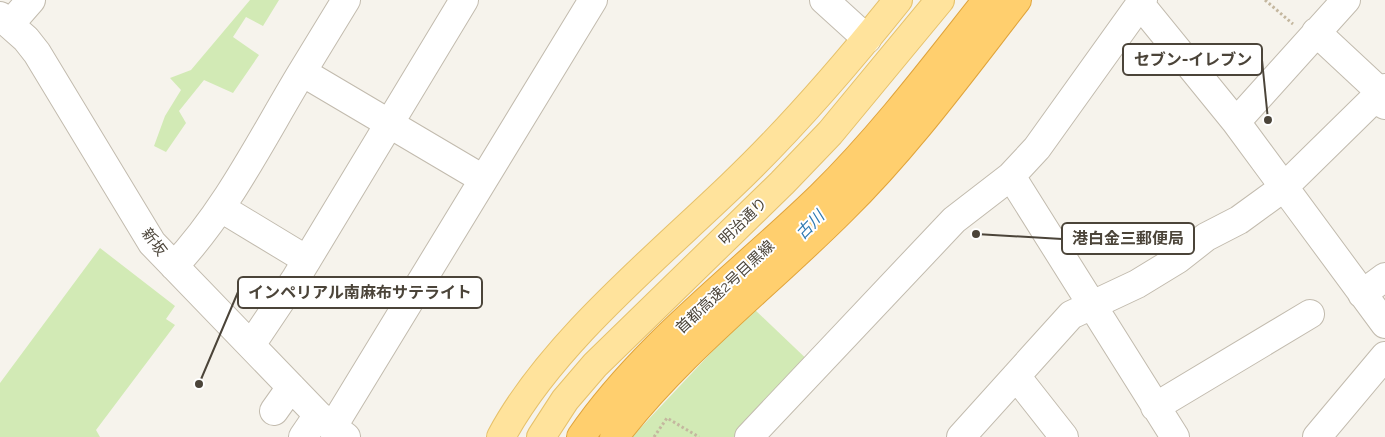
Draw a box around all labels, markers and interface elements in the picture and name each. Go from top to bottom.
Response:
callout: セブン-イレブン [1123,44,1262,75]
text: セブン-イレブン [1134,50,1252,69]
street label: 明治通り [715,194,771,248]
water label: 古川 [792,205,829,243]
callout: 港白金三郵便局 [1062,223,1194,254]
street label: 新坂 [138,225,170,259]
text: 港白金三郵便局 [1072,229,1184,248]
street label: 首都高速2号目黒線 [672,237,778,337]
callout: インペリアル南麻布サテライト [238,277,482,308]
text: インペリアル南麻布サテライト [248,283,472,302]

